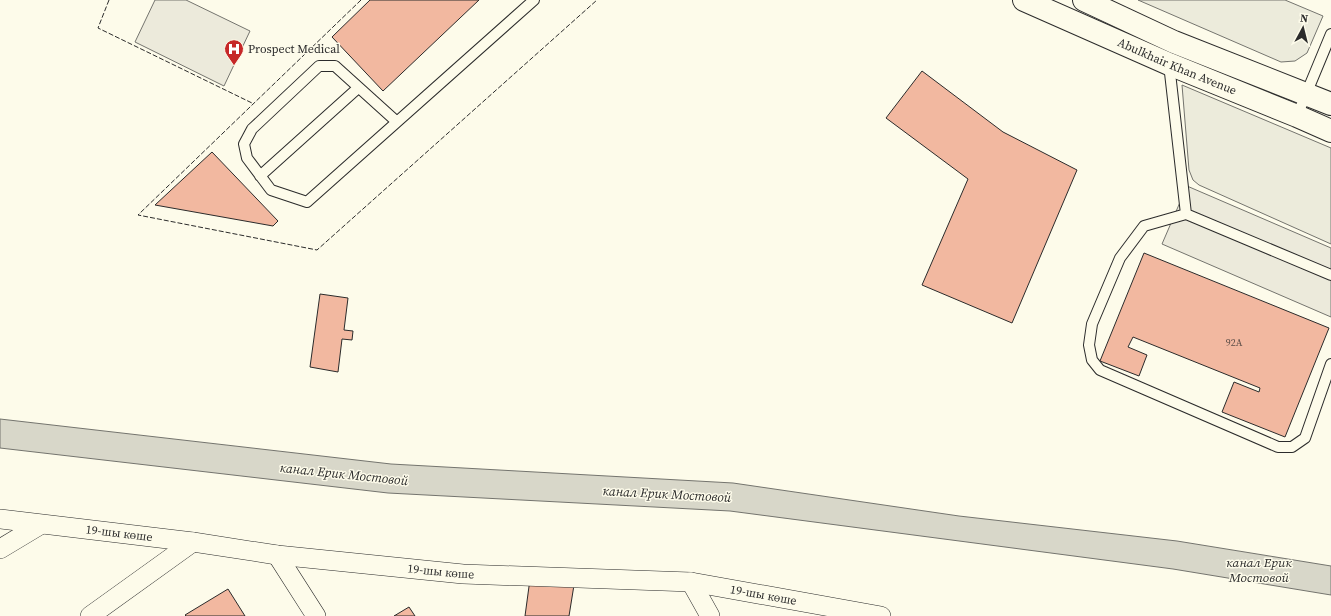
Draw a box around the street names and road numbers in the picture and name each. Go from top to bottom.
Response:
street label: Abulkhair Khan Avenue [1115,34,1239,99]
street label: 19-шы көше [85,521,153,545]
street label: 19-шы көше [407,560,475,582]
street label: 19-шы көше [729,581,798,609]

